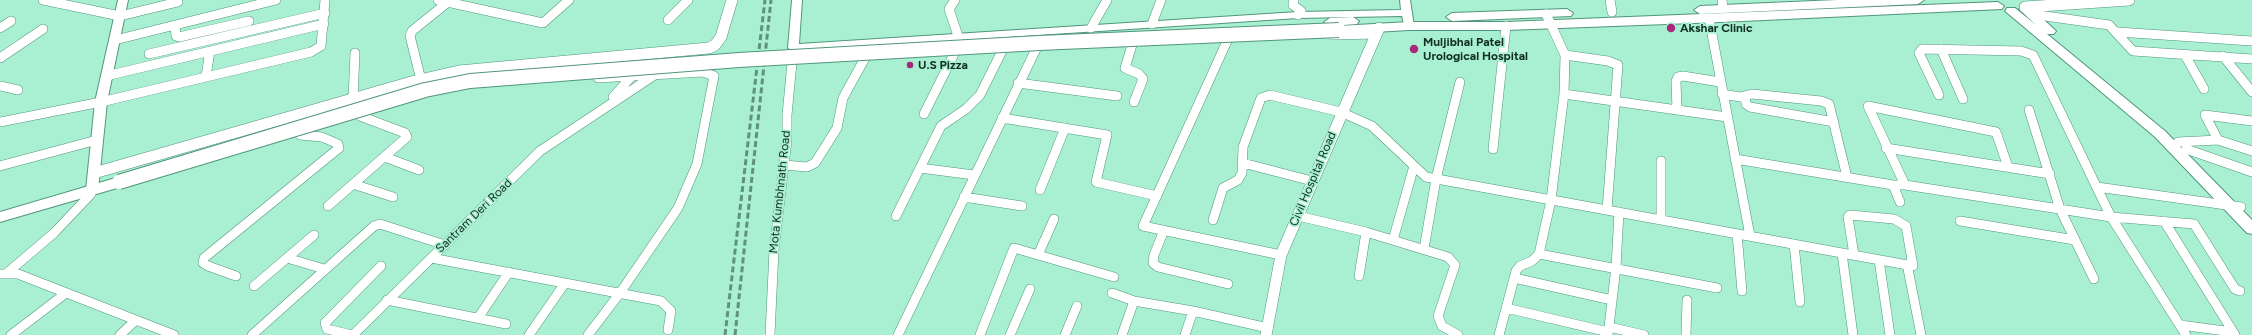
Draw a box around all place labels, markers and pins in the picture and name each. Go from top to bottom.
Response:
place label: Akshar Clinic [1680,21,1753,35]
marker: Akshar Clinic [1665,22,1677,34]
place label: Muljibhai Patel Urological Hospital [1423,35,1528,63]
marker: Muljibhai Patel Urological Hospital [1408,43,1420,55]
place label: U.S Pizza [918,58,968,72]
marker: U.S Pizza [905,60,915,70]

